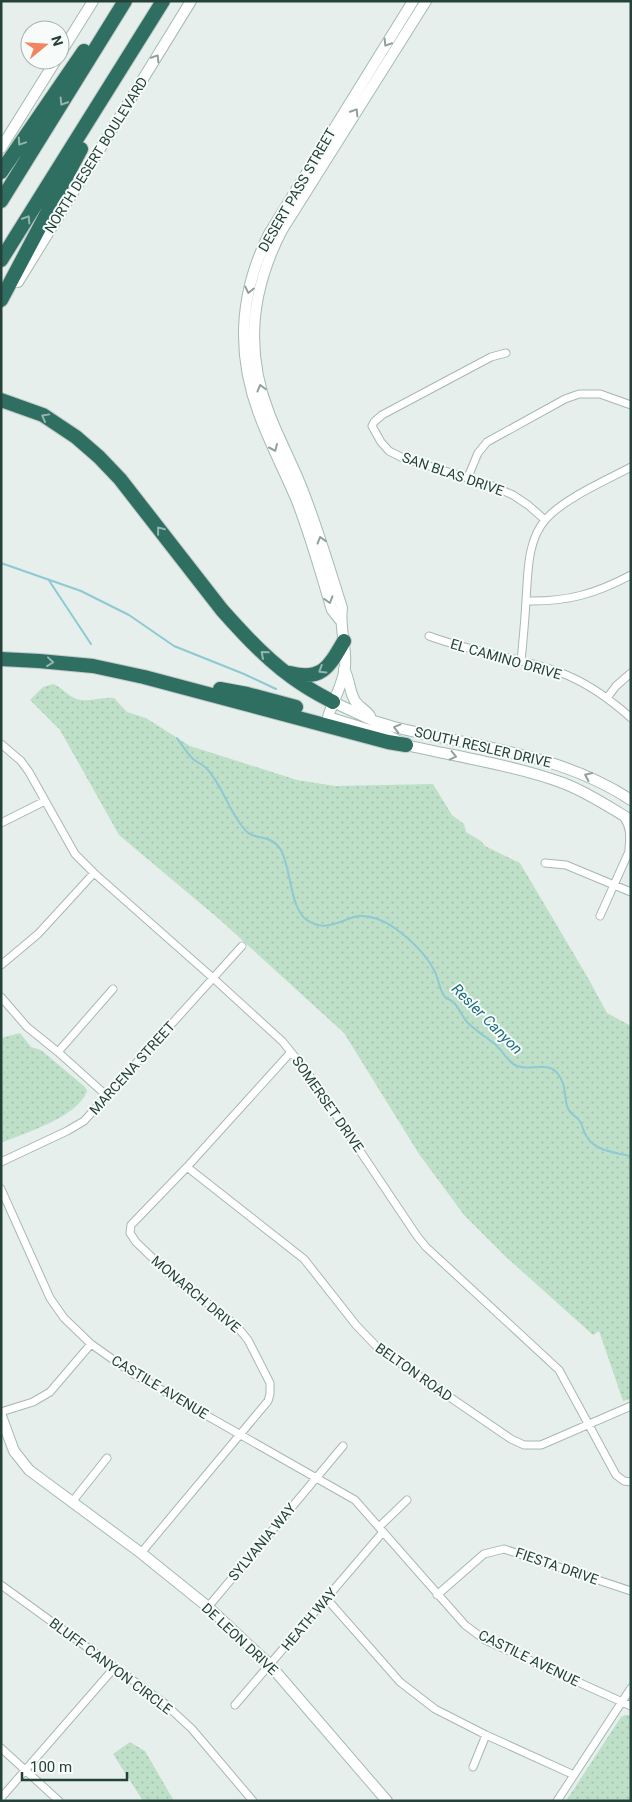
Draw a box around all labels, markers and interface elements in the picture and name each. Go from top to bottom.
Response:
north arrow [20,20,70,70]
text: N [48,34,67,48]
one-way arrow [383,37,393,46]
one-way arrow [149,55,159,64]
street label: NORTH DESERT BOULEVARD [41,74,151,236]
one-way arrow [59,97,69,106]
one-way arrow [349,109,359,118]
street label: DESERT PASS STREET [255,125,339,255]
one-way arrow [18,137,27,146]
one-way arrow [21,215,31,224]
one-way arrow [244,286,254,295]
one-way arrow [257,385,267,393]
one-way arrow [41,413,50,423]
one-way arrow [267,443,278,452]
street label: SAN BLAS DRIVE [400,449,506,499]
one-way arrow [157,527,165,536]
one-way arrow [316,536,326,544]
one-way arrow [323,596,333,604]
street label: EL CAMINO DRIVE [449,635,563,683]
one-way arrow [261,650,270,659]
one-way arrow [46,656,54,667]
one-way arrow [318,664,327,674]
one-way arrow [394,723,402,733]
street label: SOUTH RESLER DRIVE [413,723,553,771]
one-way arrow [449,750,458,761]
one-way arrow [584,772,593,783]
water label: Resler Canyon [448,980,526,1058]
street label: MARCENA STREET [86,1018,178,1118]
street label: SOMERSET DRIVE [289,1053,367,1155]
street label: MONARCH DRIVE [148,1252,244,1336]
street label: BELTON ROAD [373,1340,455,1404]
street label: CASTILE AVENUE [109,1352,211,1422]
street label: SYLVANIA WAY [225,1500,299,1584]
street label: FIESTA DRIVE [513,1544,601,1588]
street label: HEATH WAY [278,1584,340,1654]
street label: DE LEON DRIVE [199,1600,281,1678]
street label: BLUFF CANYON CIRCLE [47,1615,176,1717]
street label: CASTILE AVENUE [476,1627,582,1689]
scale bar [22,1750,128,1782]
text: 100 m [30,1758,72,1776]

